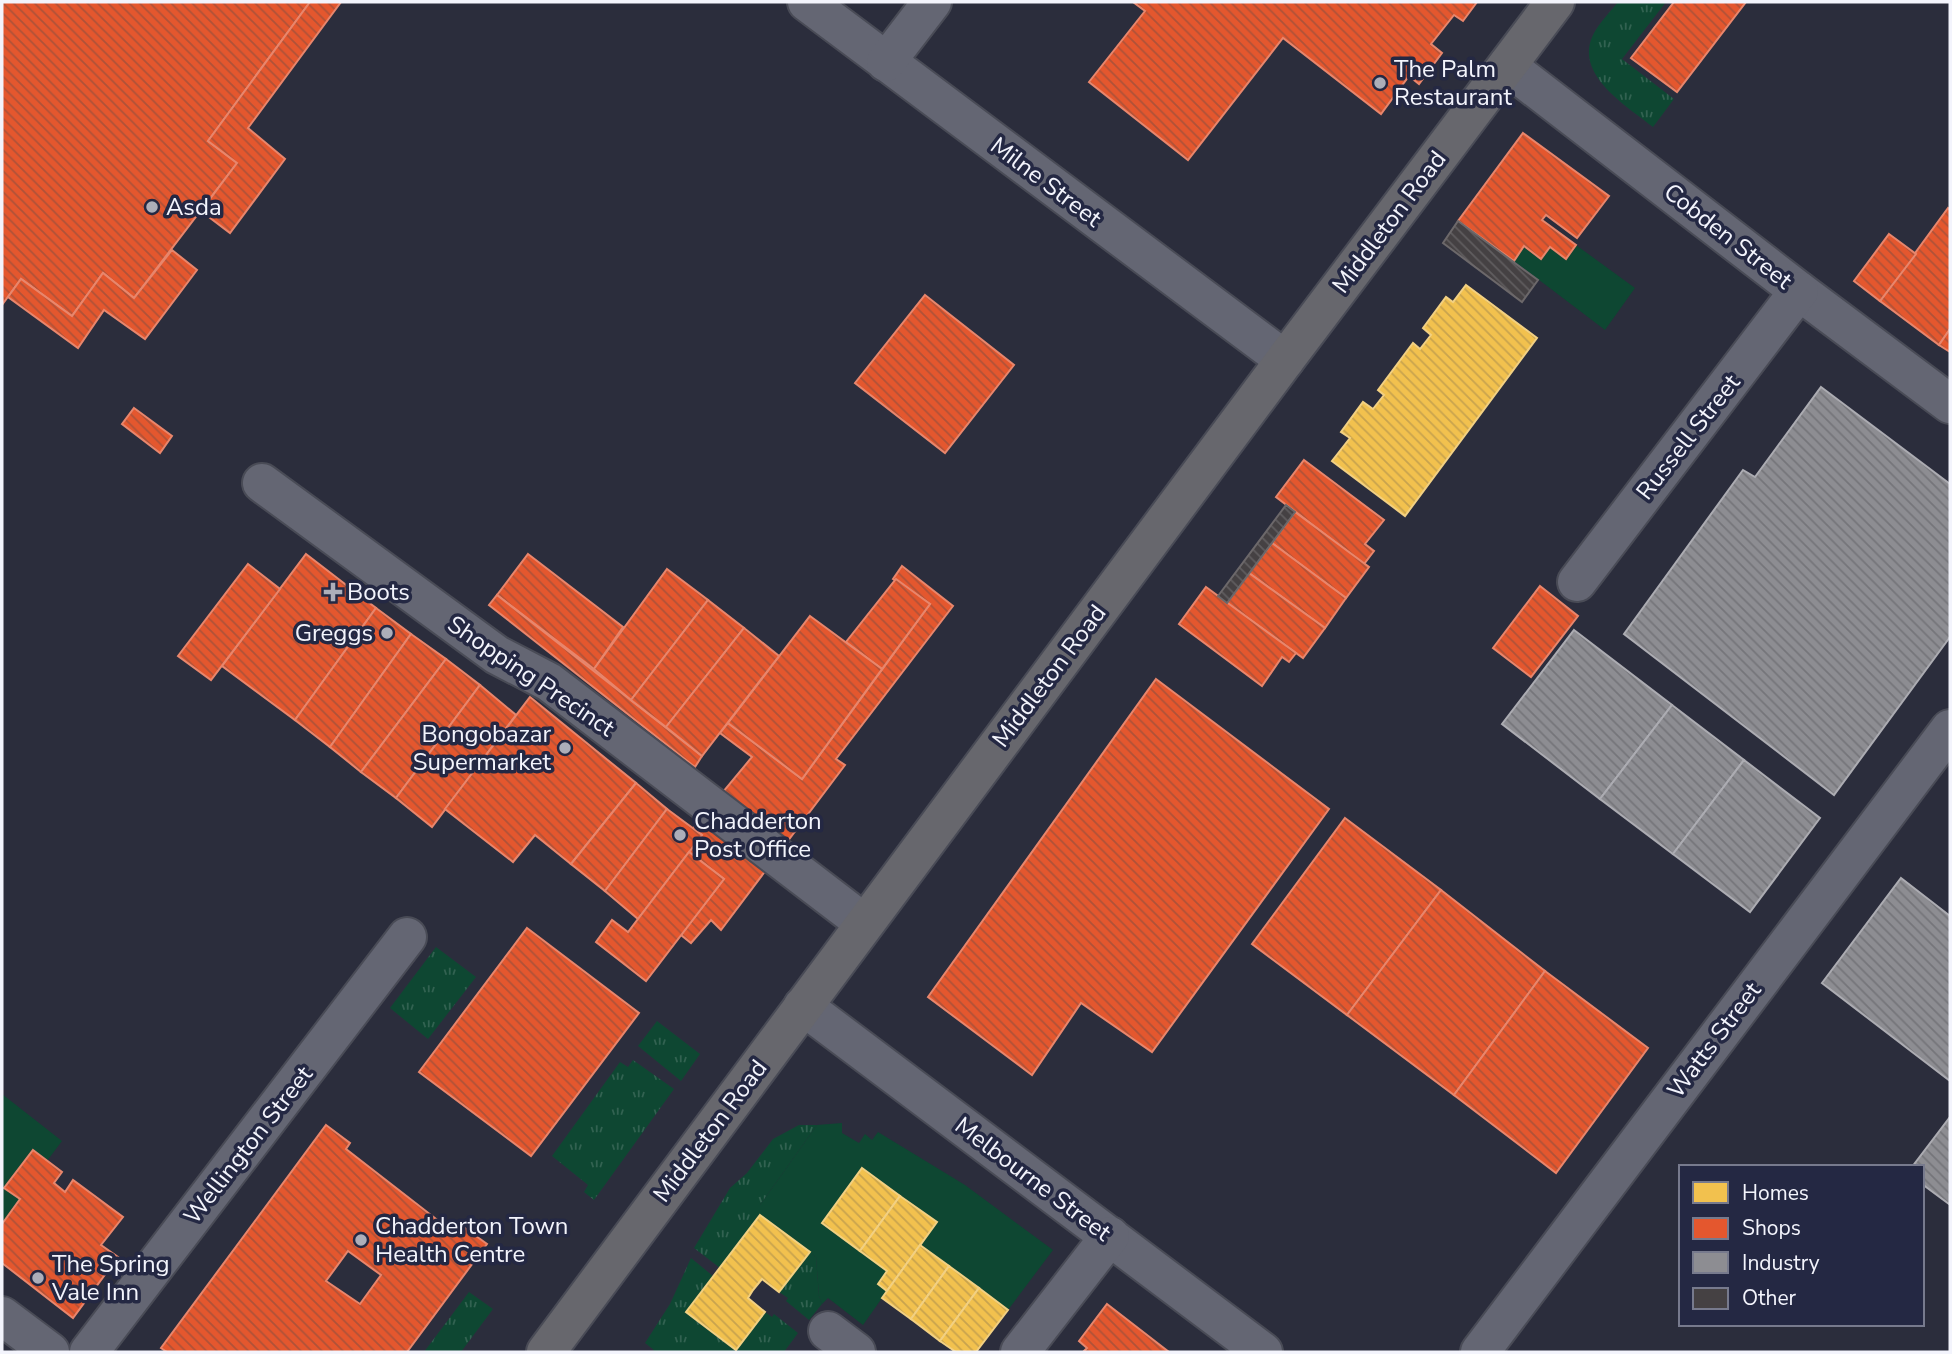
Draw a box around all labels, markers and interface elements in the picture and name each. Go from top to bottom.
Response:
place label: The Palm Restaurant [1394,53,1512,113]
marker: The Palm Restaurant [1372,75,1388,91]
street label: Milne Street [984,130,1109,235]
street label: Middleton Road [1325,144,1453,300]
street label: Cobden Street [1657,176,1799,297]
place label: Asda [166,191,222,223]
marker: Asda [144,199,160,215]
street label: Russell Street [1629,367,1748,506]
place label: Boots [347,576,410,608]
marker: Boots [325,584,341,600]
street label: Middleton Road [985,598,1113,754]
street label: Shopping Precinct [441,608,621,744]
place label: Greggs [295,617,373,649]
marker: Greggs [379,625,395,641]
place label: Bongobazar Supermarket [413,718,552,778]
marker: Bongobazar Supermarket [557,740,573,756]
place label: Chadderton Post Office [694,805,822,865]
marker: Chadderton Post Office [672,827,688,843]
street label: Watts Street [1660,975,1768,1105]
street label: Middleton Road [646,1053,774,1209]
street label: Wellington Street [176,1059,320,1231]
street label: Melbourne Street [948,1110,1118,1249]
legend [1679,1165,1924,1326]
text: Homes [1742,1179,1809,1207]
place label: Chadderton Town Health Centre [375,1210,569,1270]
text: Shops [1742,1214,1801,1242]
marker: Chadderton Town Health Centre [353,1232,369,1248]
place label: The Spring Vale Inn [51,1248,170,1308]
text: Industry [1742,1249,1820,1277]
marker: The Spring Vale Inn [30,1270,46,1286]
text: Other [1742,1284,1797,1312]

